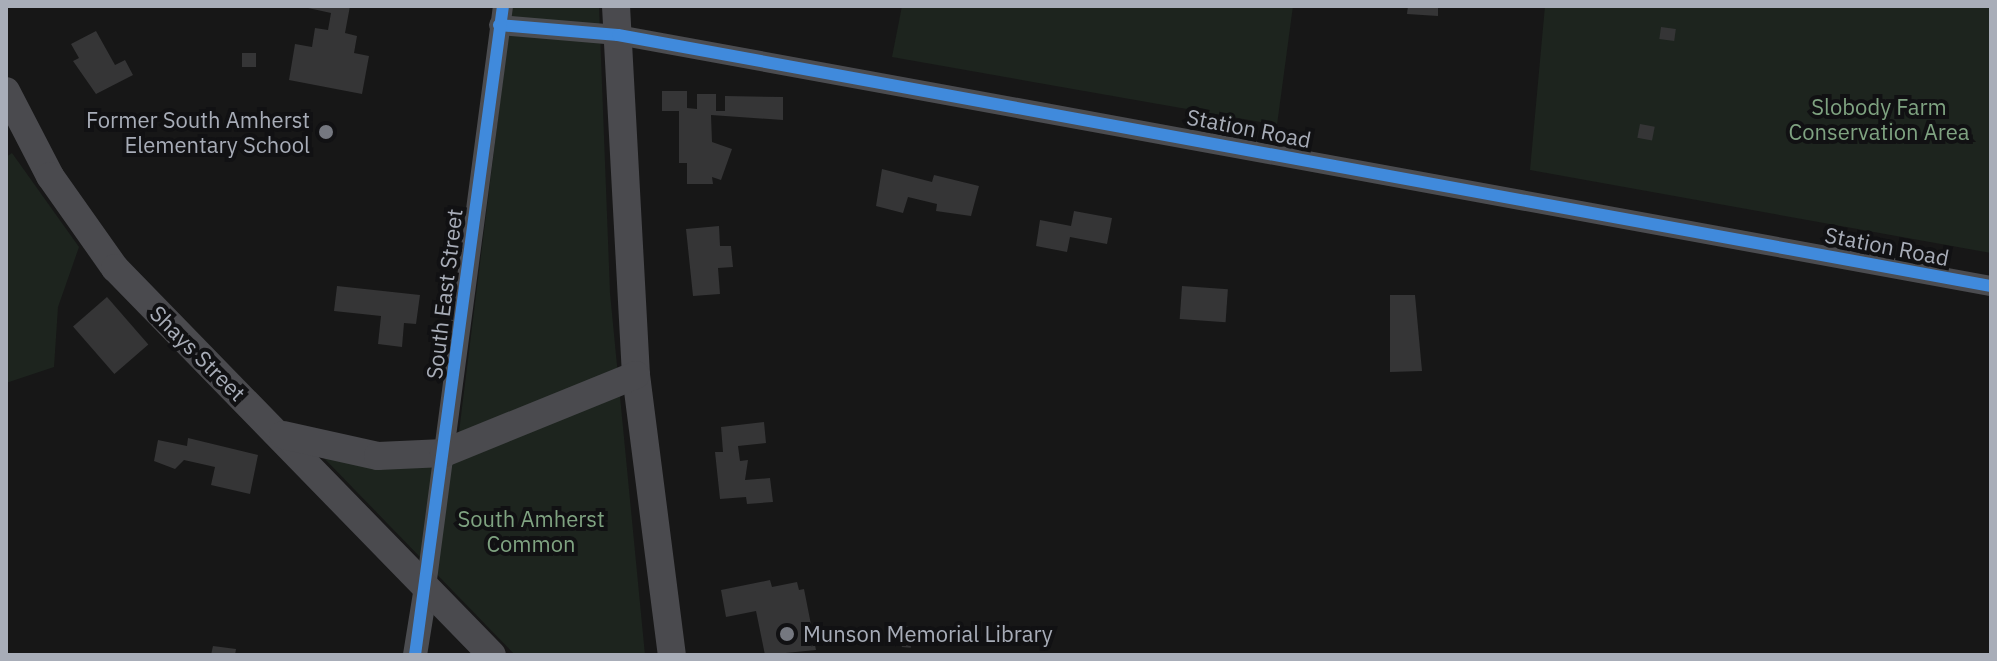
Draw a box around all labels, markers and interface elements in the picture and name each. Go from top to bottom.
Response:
park label: Slobody Farm Conservation Area [1788,93,1970,144]
street label: Station Road [1185,103,1313,153]
place label: Former South Amherst Elementary School [86,106,310,158]
marker: Former South Amherst Elementary School [317,123,335,141]
street label: South East Street [420,207,468,381]
street label: Station Road [1823,221,1951,271]
street label: Shays Street [145,300,251,406]
park label: South Amherst Common [457,505,605,556]
place label: Munson Memorial Library [803,621,1053,647]
marker: Munson Memorial Library [778,625,796,643]

